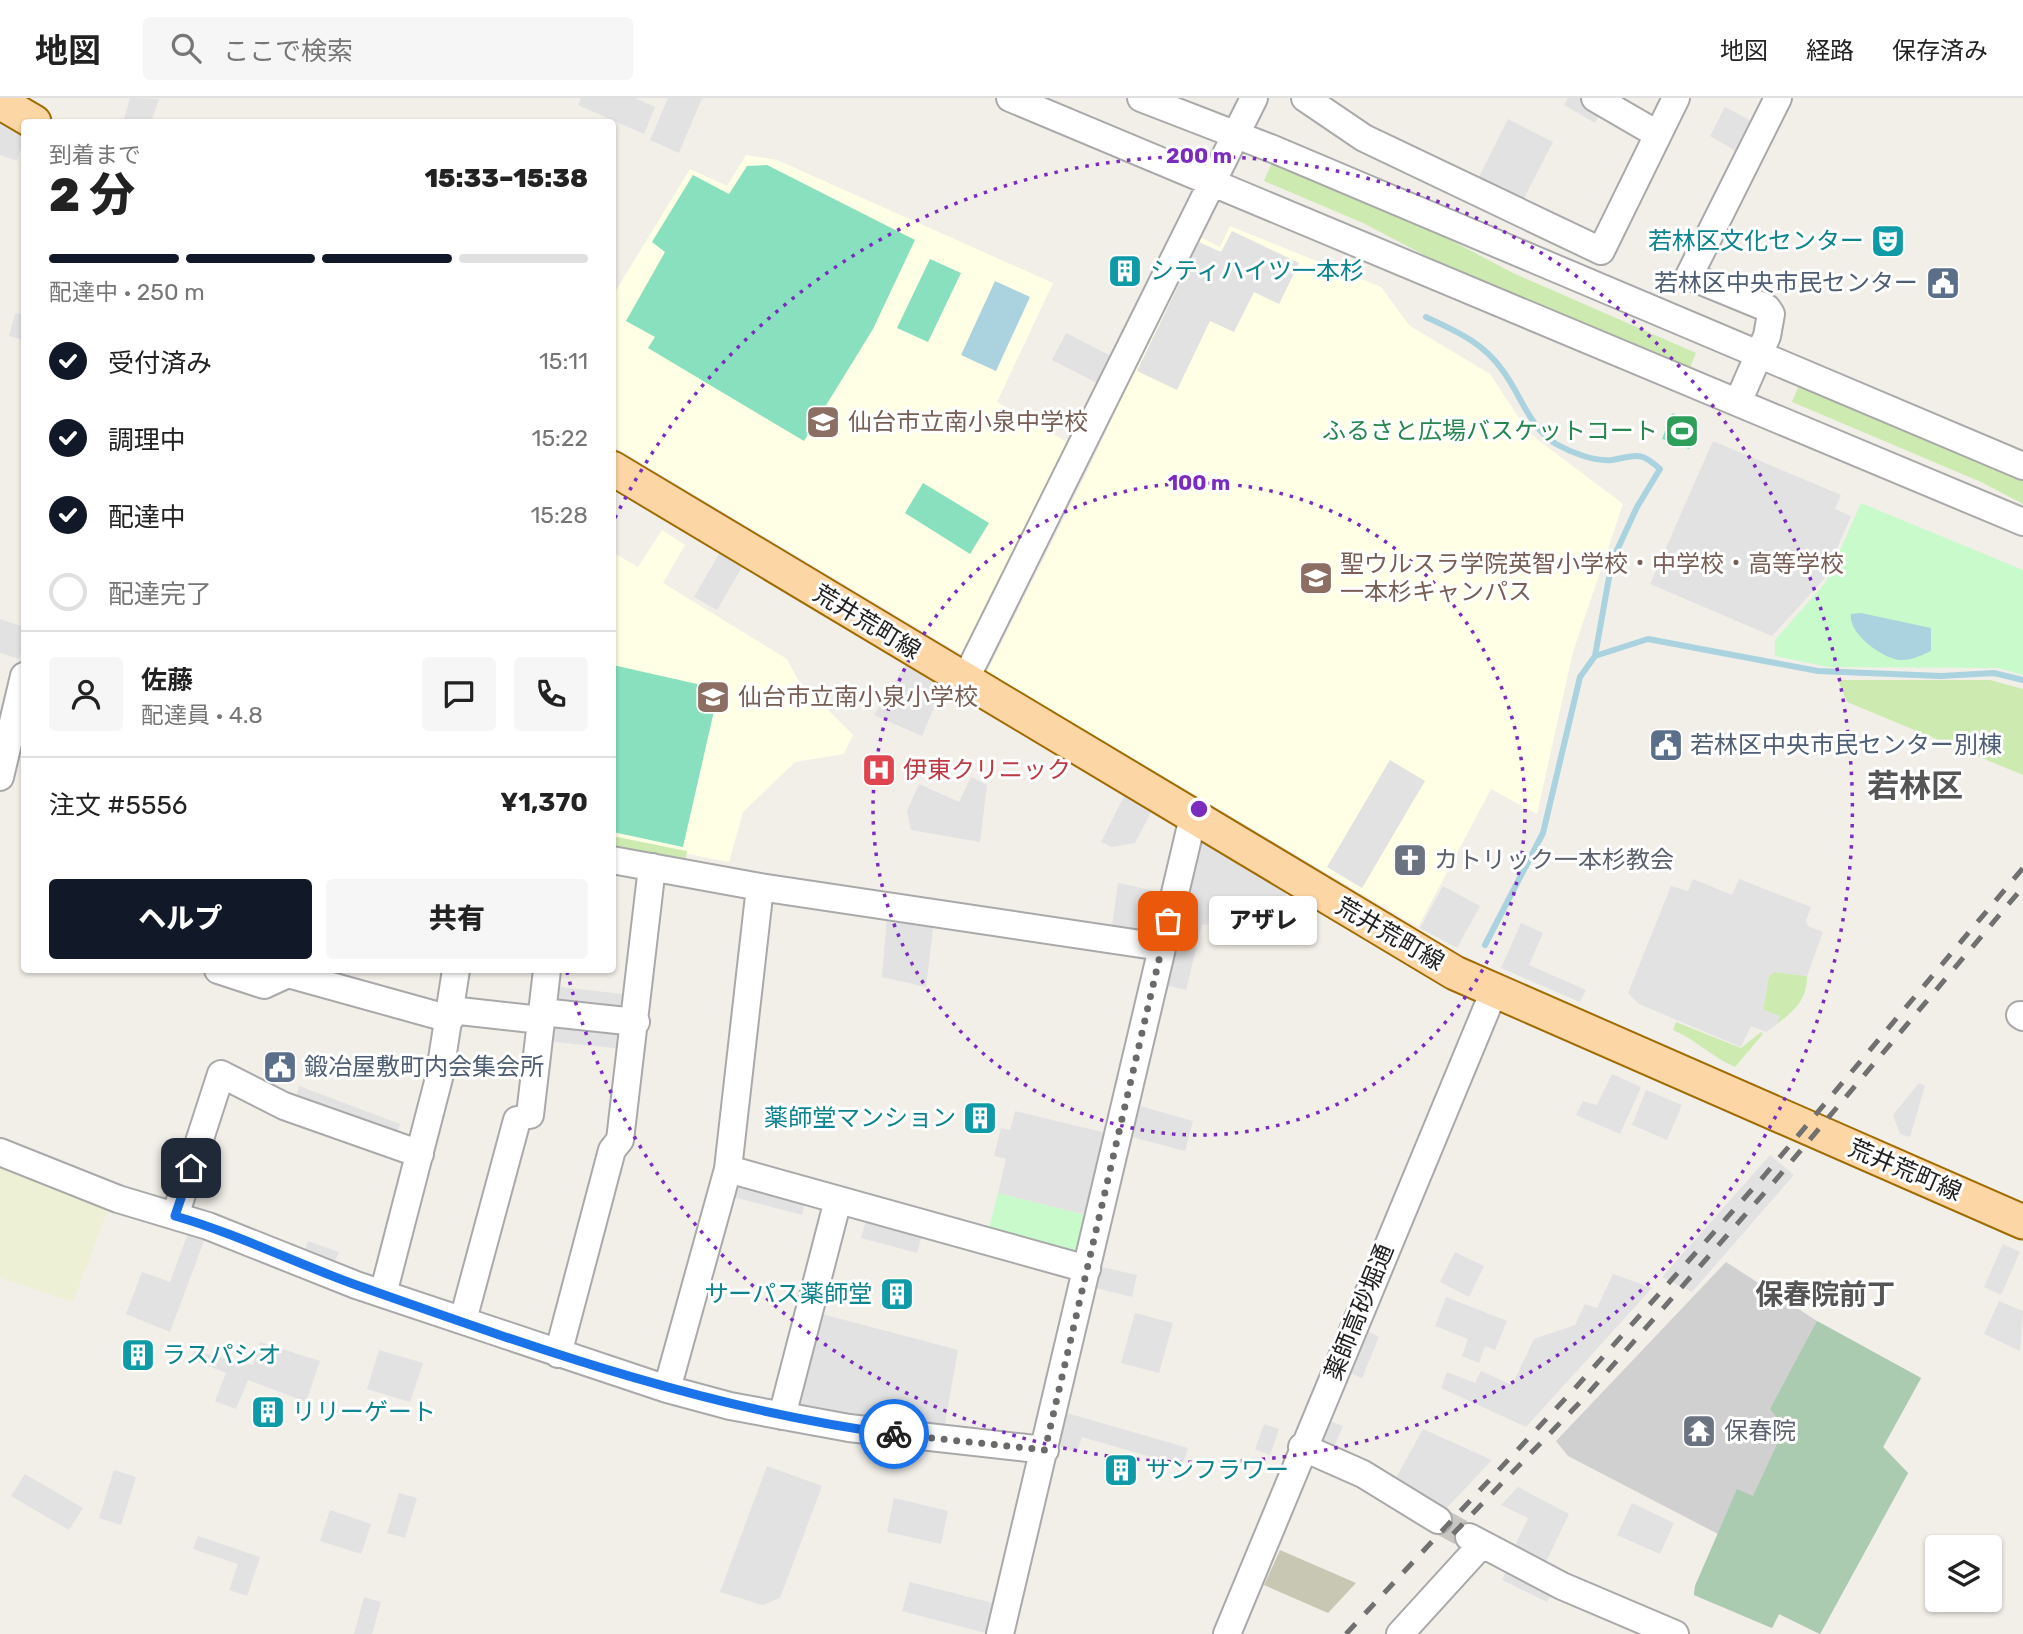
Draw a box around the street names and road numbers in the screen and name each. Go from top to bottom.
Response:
street label: 荒井荒町線 [808,579,926,665]
street label: 荒井荒町線 [1331,892,1449,976]
street label: 荒井荒町線 [1844,1134,1966,1206]
street label: 薬師高砂堀通 [1319,1240,1399,1384]

